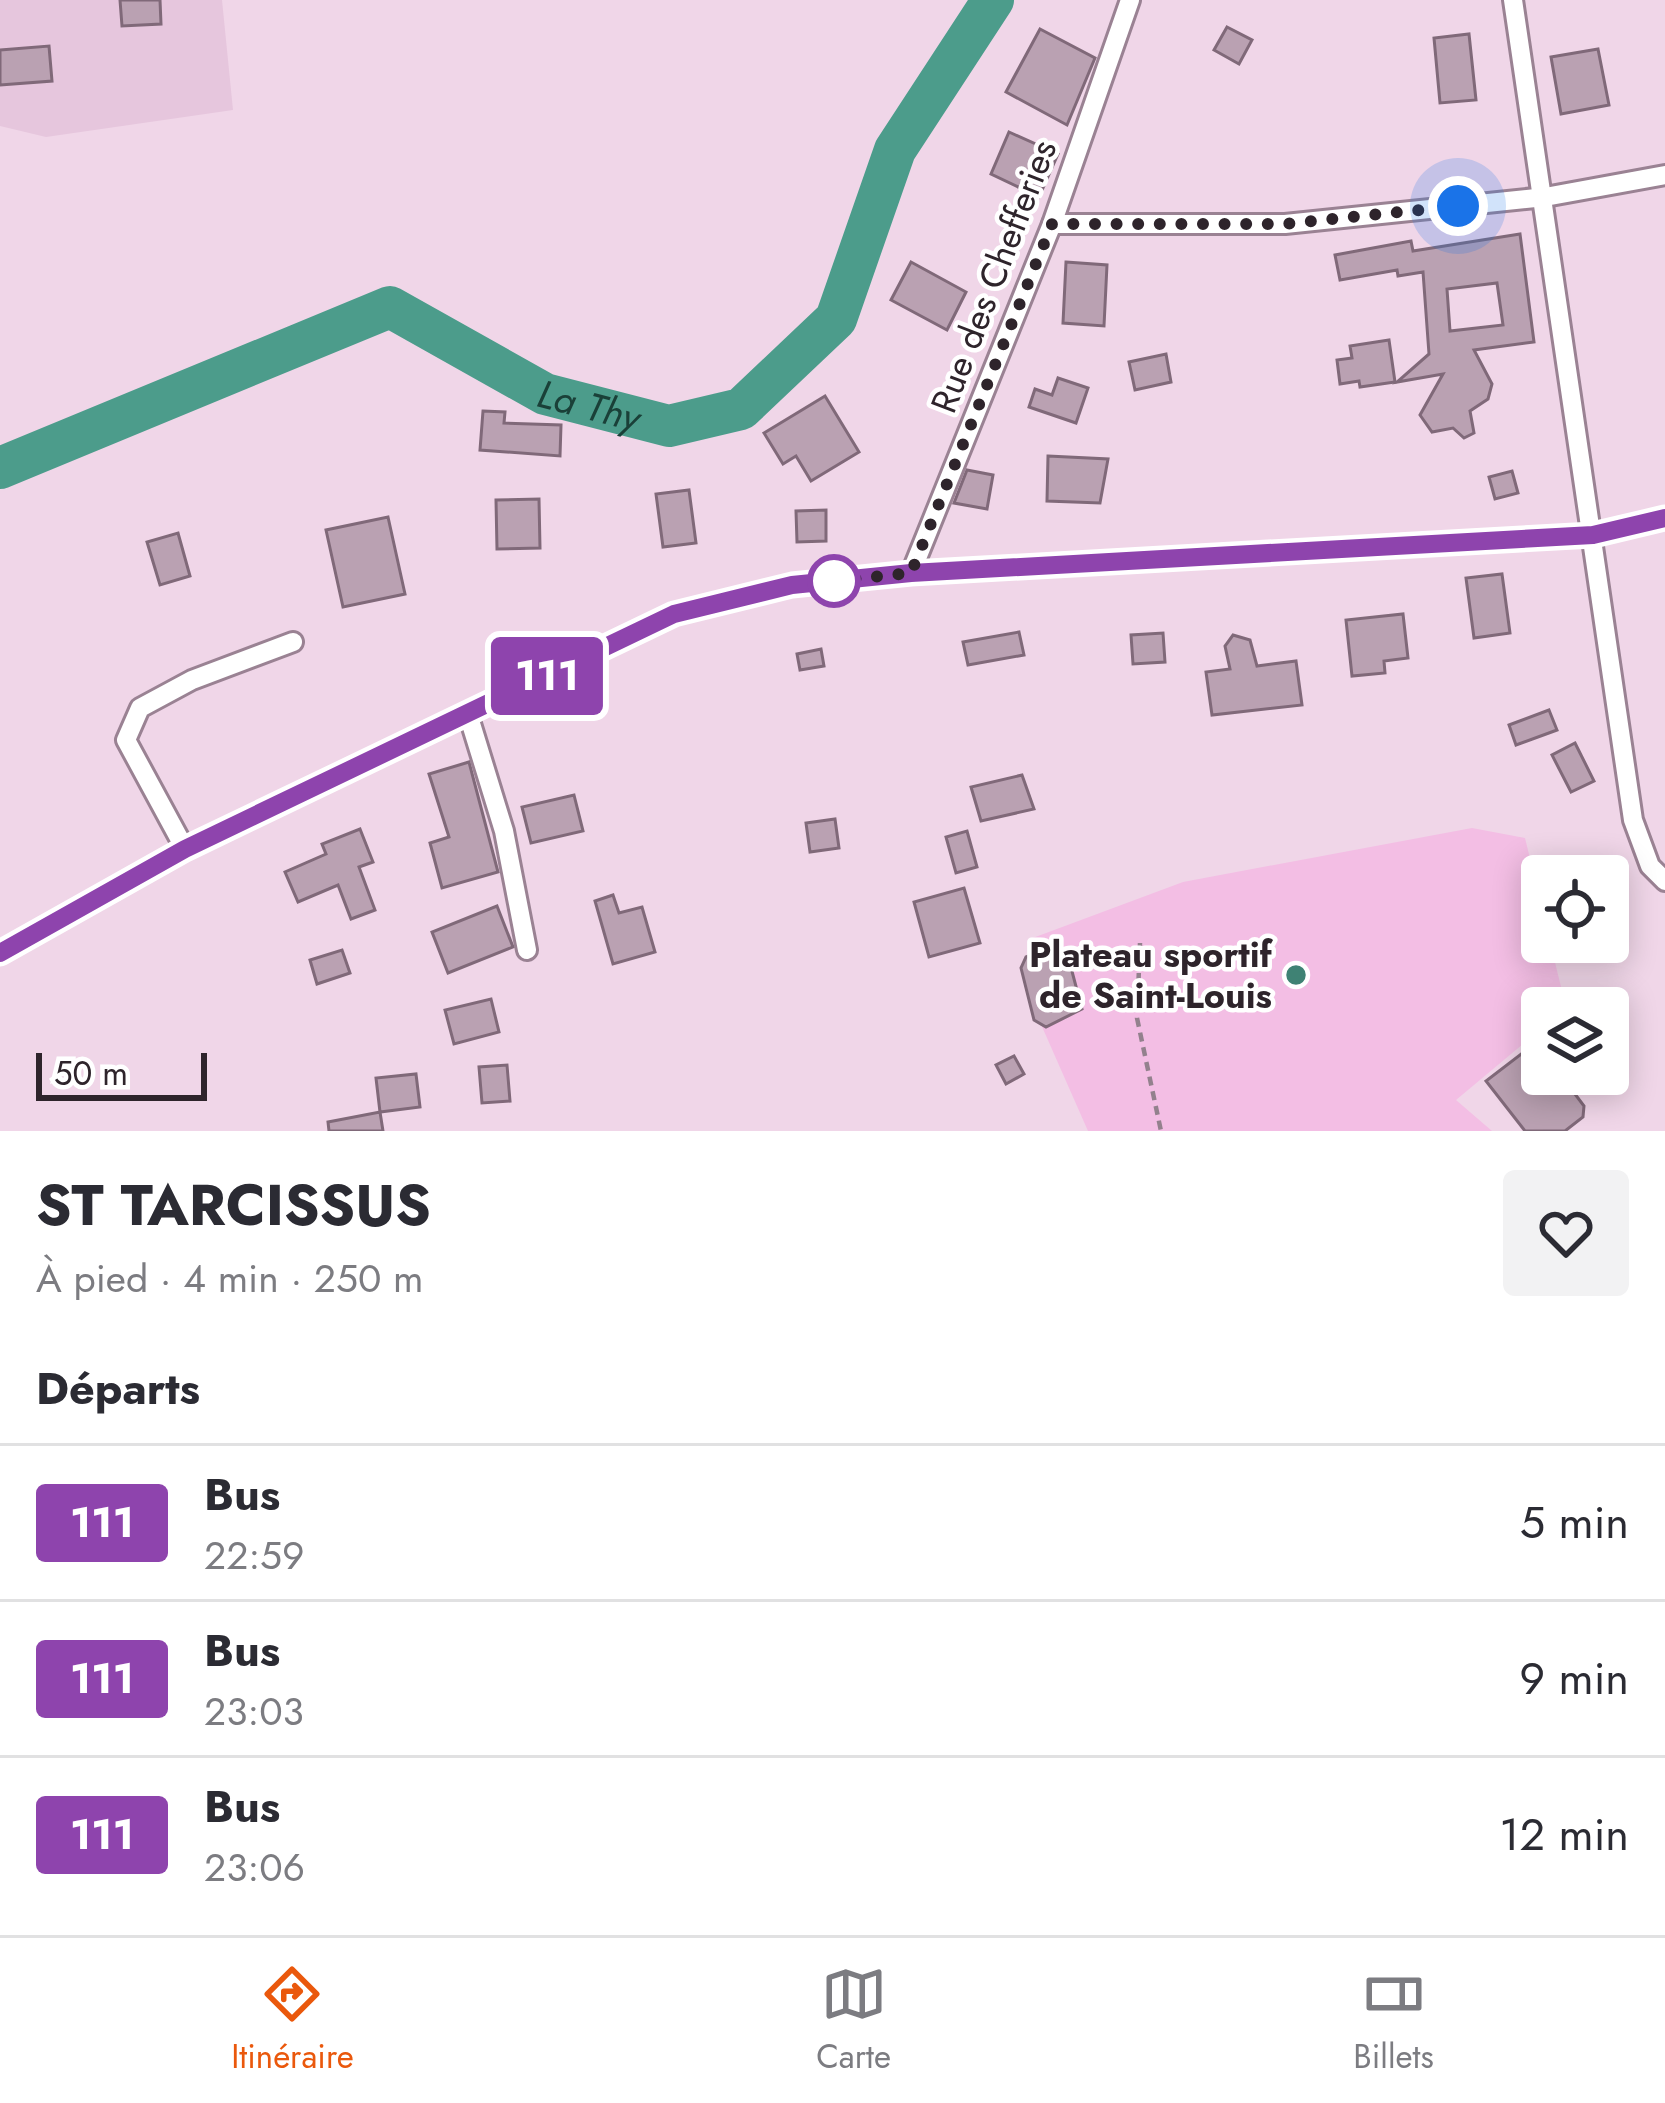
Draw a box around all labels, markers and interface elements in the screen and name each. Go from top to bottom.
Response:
street label: Rue des Chefferies [917,132,1069,420]
your location [1428,176,1488,236]
water label: La Thy [531,365,649,447]
unlabelled marker [809,556,859,606]
line badge: 111 [478,637,616,715]
text: 111 [515,645,579,706]
map controls [1521,855,1629,1095]
button: locate [1521,855,1629,963]
place label: Plateau sportif de Saint-Louis [1029,928,1274,1021]
marker: Plateau sportif de Saint-Louis [1283,962,1309,988]
button: layers [1521,987,1629,1095]
scale bar [36,1047,207,1100]
text: 50 m [54,1050,128,1097]
text: ST TARCISSUS [36,1164,431,1246]
button: heart [1503,1170,1629,1296]
text: À pied · 4 min · 250 m [36,1250,424,1307]
text: Départs [36,1356,200,1421]
text: Bus [204,1462,280,1527]
text: 5 min [1520,1490,1629,1555]
text: 111 [70,1492,134,1553]
text: 22:59 [204,1527,305,1584]
text: Bus [204,1618,280,1683]
text: 9 min [1519,1646,1629,1711]
text: 111 [70,1648,134,1709]
text: 23:03 [204,1683,304,1740]
text: Bus [204,1774,280,1839]
text: 12 min [1499,1802,1629,1867]
text: 111 [70,1804,134,1865]
text: 23:06 [204,1839,305,1896]
tab: Itinéraire [231,1961,354,2080]
tab: Carte [816,1961,891,2080]
tab: Billets [1353,1961,1434,2080]

